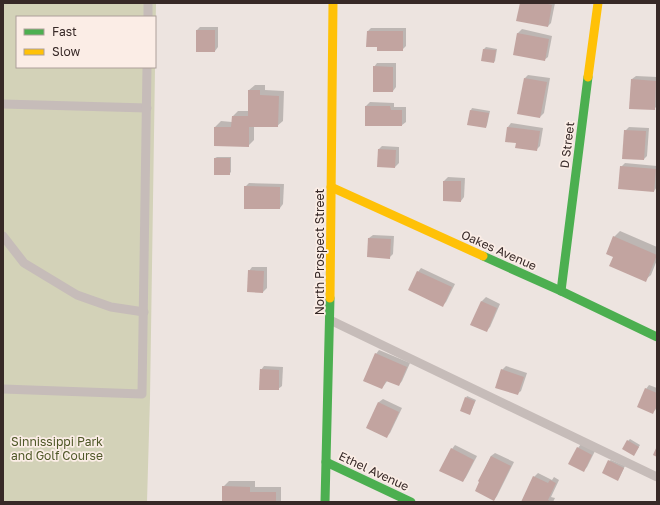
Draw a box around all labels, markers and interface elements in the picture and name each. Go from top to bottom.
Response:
legend [16,16,156,68]
text: Fast [52,24,77,39]
text: Slow [52,44,80,59]
street label: D Street [557,121,577,169]
street label: North Prospect Street [312,189,327,315]
street label: Oakes Avenue [459,227,539,273]
park label: Sinnissippi Park and Golf Course [11,434,103,463]
street label: Ethel Avenue [337,448,411,494]

